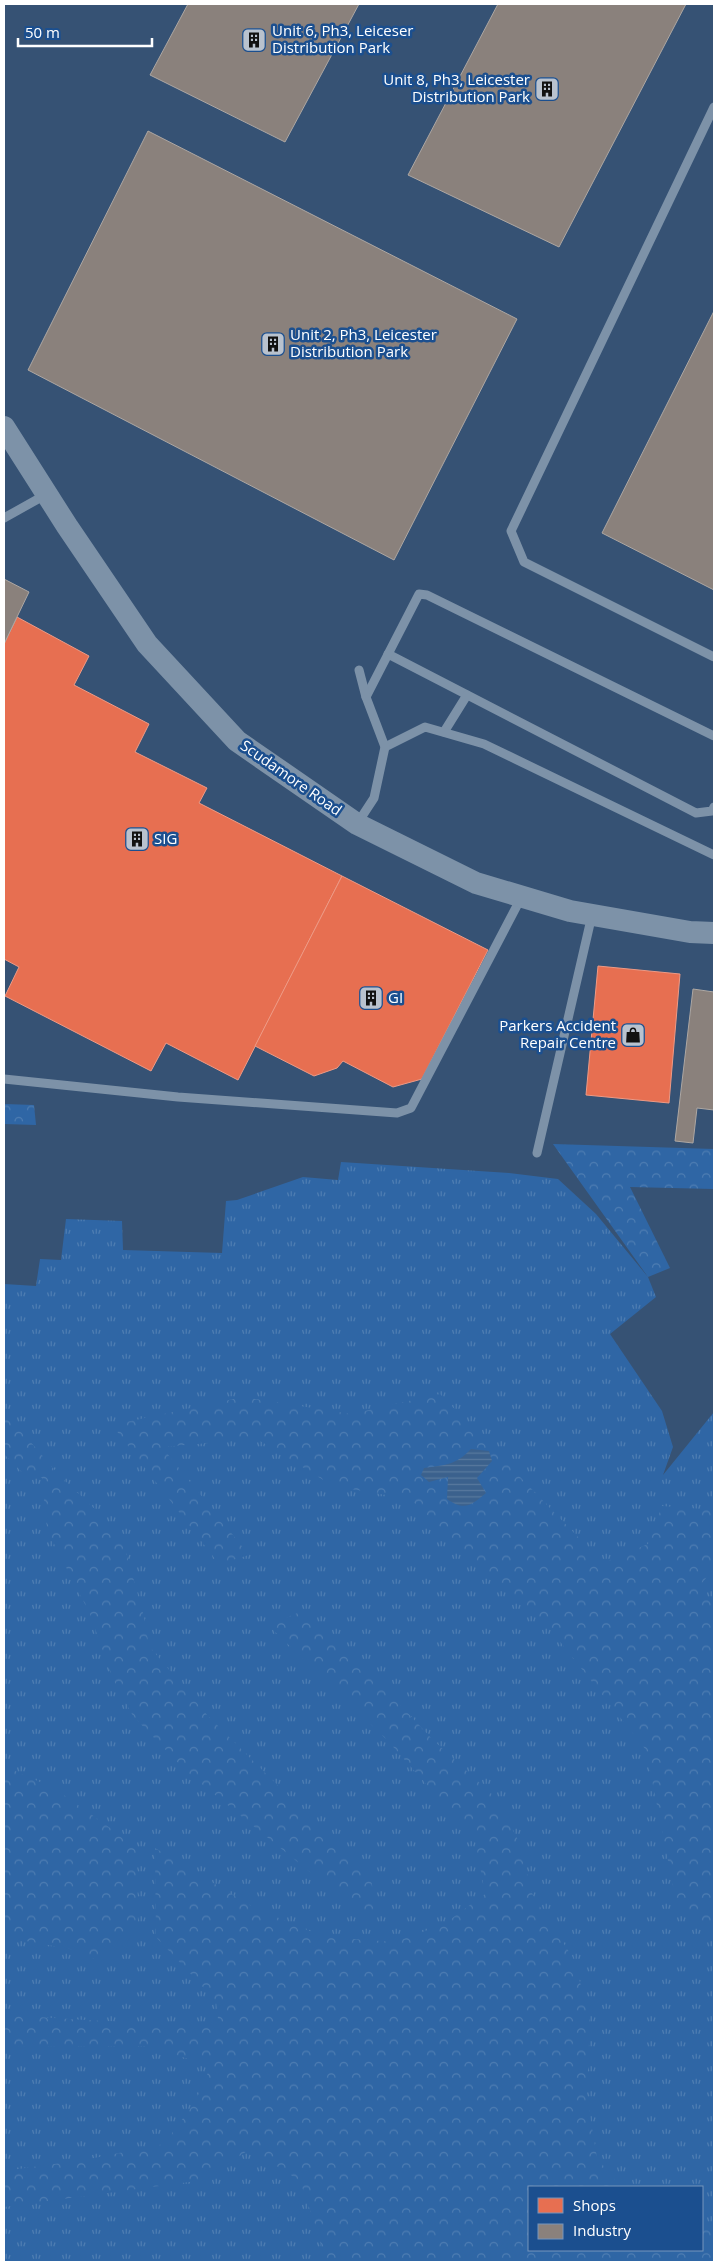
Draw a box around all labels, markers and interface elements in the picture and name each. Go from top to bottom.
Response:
scale bar [18,15,151,47]
place label: Unit 6, Ph3, Leiceser Distribution Park [272,20,413,57]
text: 50 m [25,22,60,42]
building icon: Unit 6, Ph3, Leiceser Distribution Park [241,27,267,53]
place label: Unit 8, Ph3, Leicester Distribution Park [383,69,530,106]
building icon: Unit 8, Ph3, Leicester Distribution Park [534,76,560,102]
place label: Unit 2, Ph3, Leicester Distribution Park [290,324,437,361]
building icon: Unit 2, Ph3, Leicester Distribution Park [260,331,286,357]
street label: Scudamore Road [237,735,346,820]
building icon: SIG [124,826,150,852]
place label: SIG [154,828,177,848]
building icon: GI [358,985,384,1011]
place label: GI [388,987,403,1007]
place label: Parkers Accident Repair Centre [499,1015,616,1052]
shop icon: Parkers Accident Repair Centre [620,1022,646,1048]
legend [528,2186,703,2251]
text: Shops [573,2195,616,2215]
text: Industry [573,2220,631,2240]

